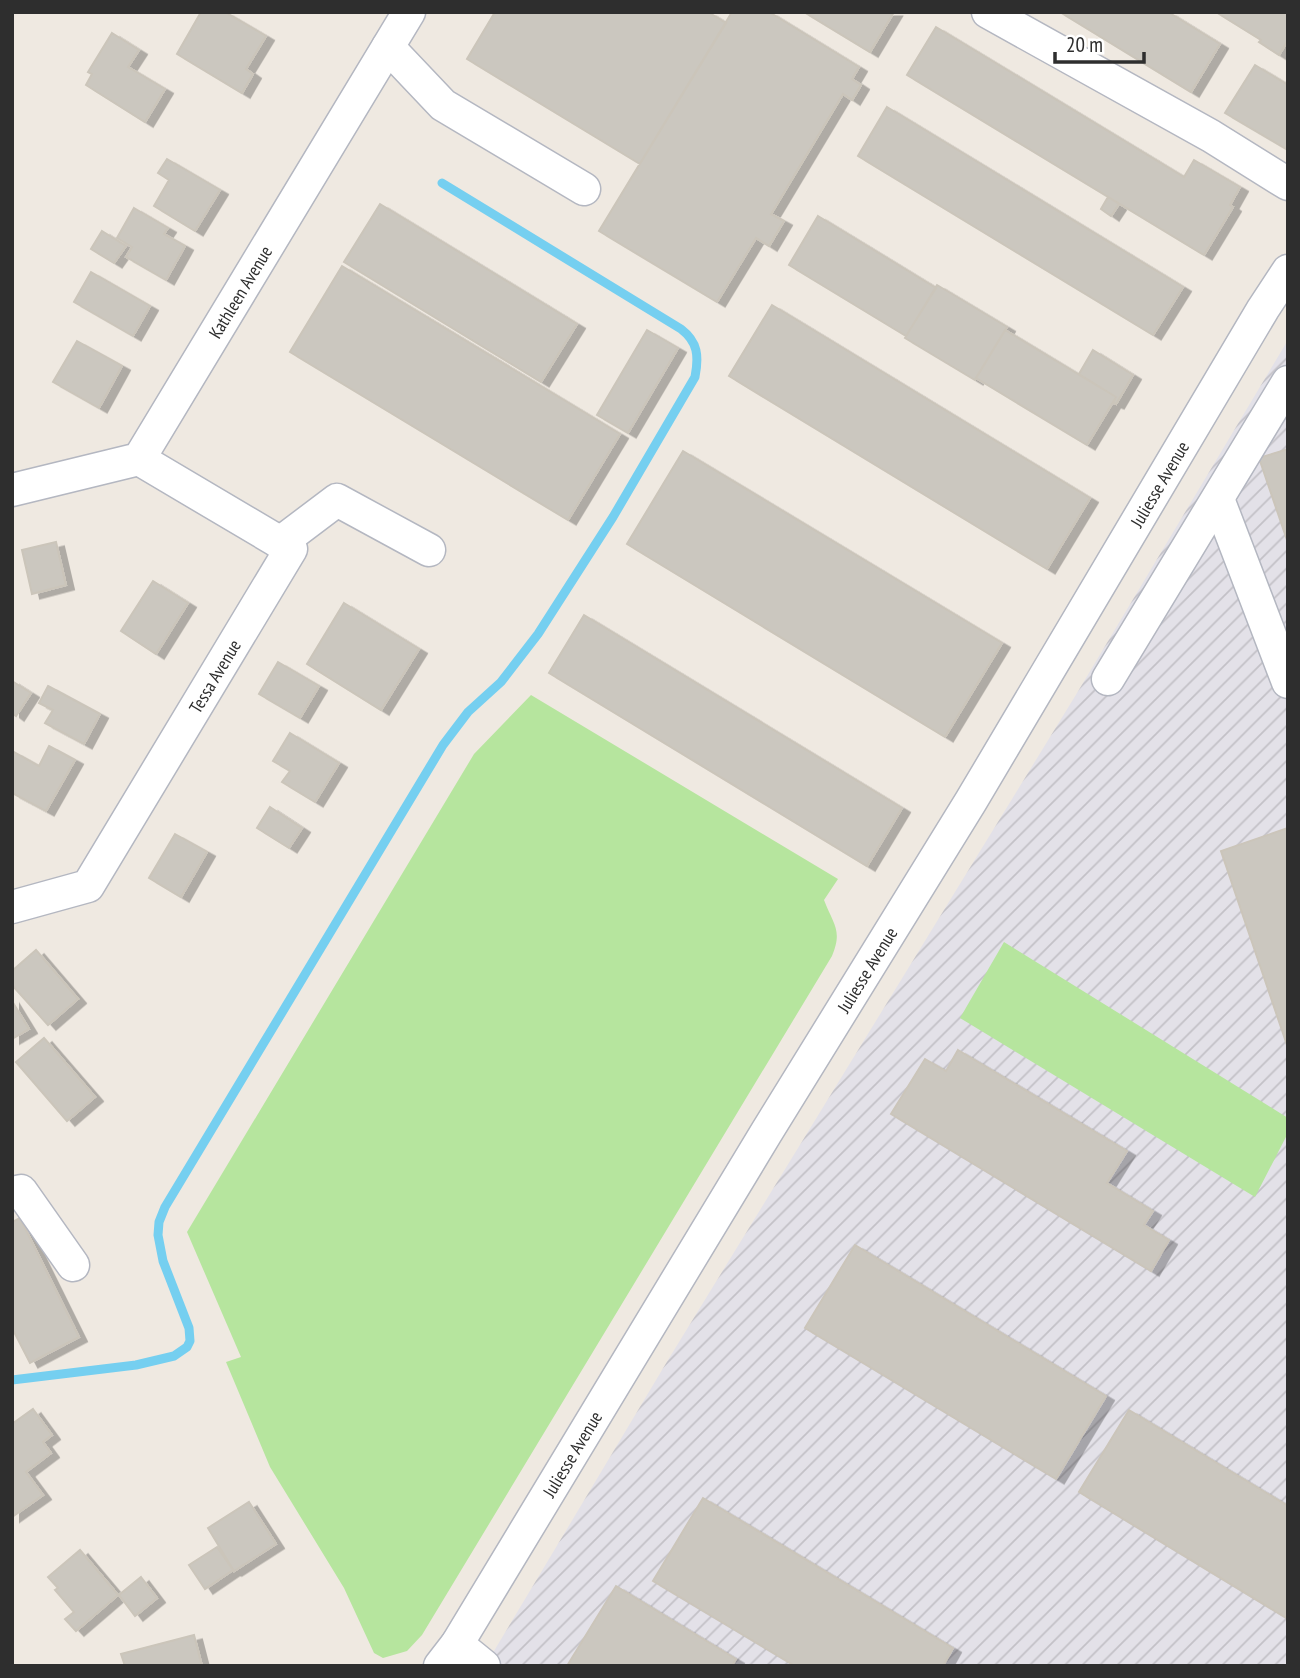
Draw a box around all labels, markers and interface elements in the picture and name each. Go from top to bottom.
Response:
scale bar [1055,21,1144,65]
text: 20 m [1066,31,1103,58]
street label: Kathleen Avenue [203,241,277,342]
street label: Juliesse Avenue [1124,437,1194,532]
street label: Tessa Avenue [184,635,245,717]
street label: Juliesse Avenue [831,923,902,1017]
street label: Juliesse Avenue [537,1407,607,1502]

